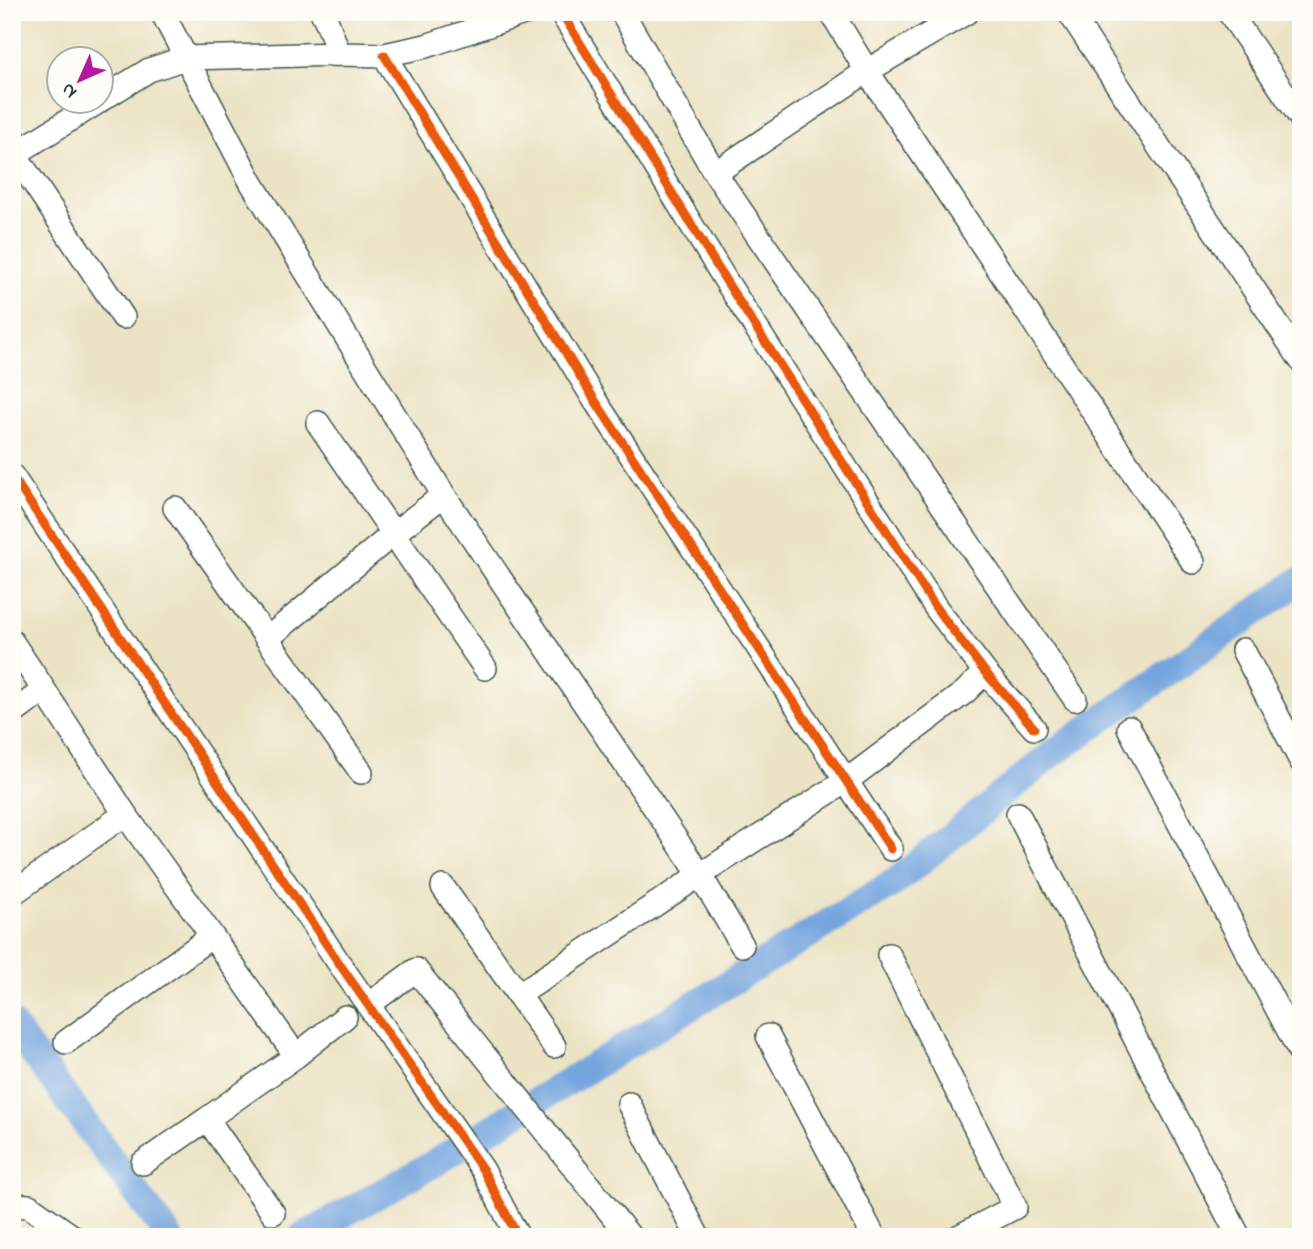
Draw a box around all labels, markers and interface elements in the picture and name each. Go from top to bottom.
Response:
north arrow [46,46,116,116]
text: N [56,76,84,104]

